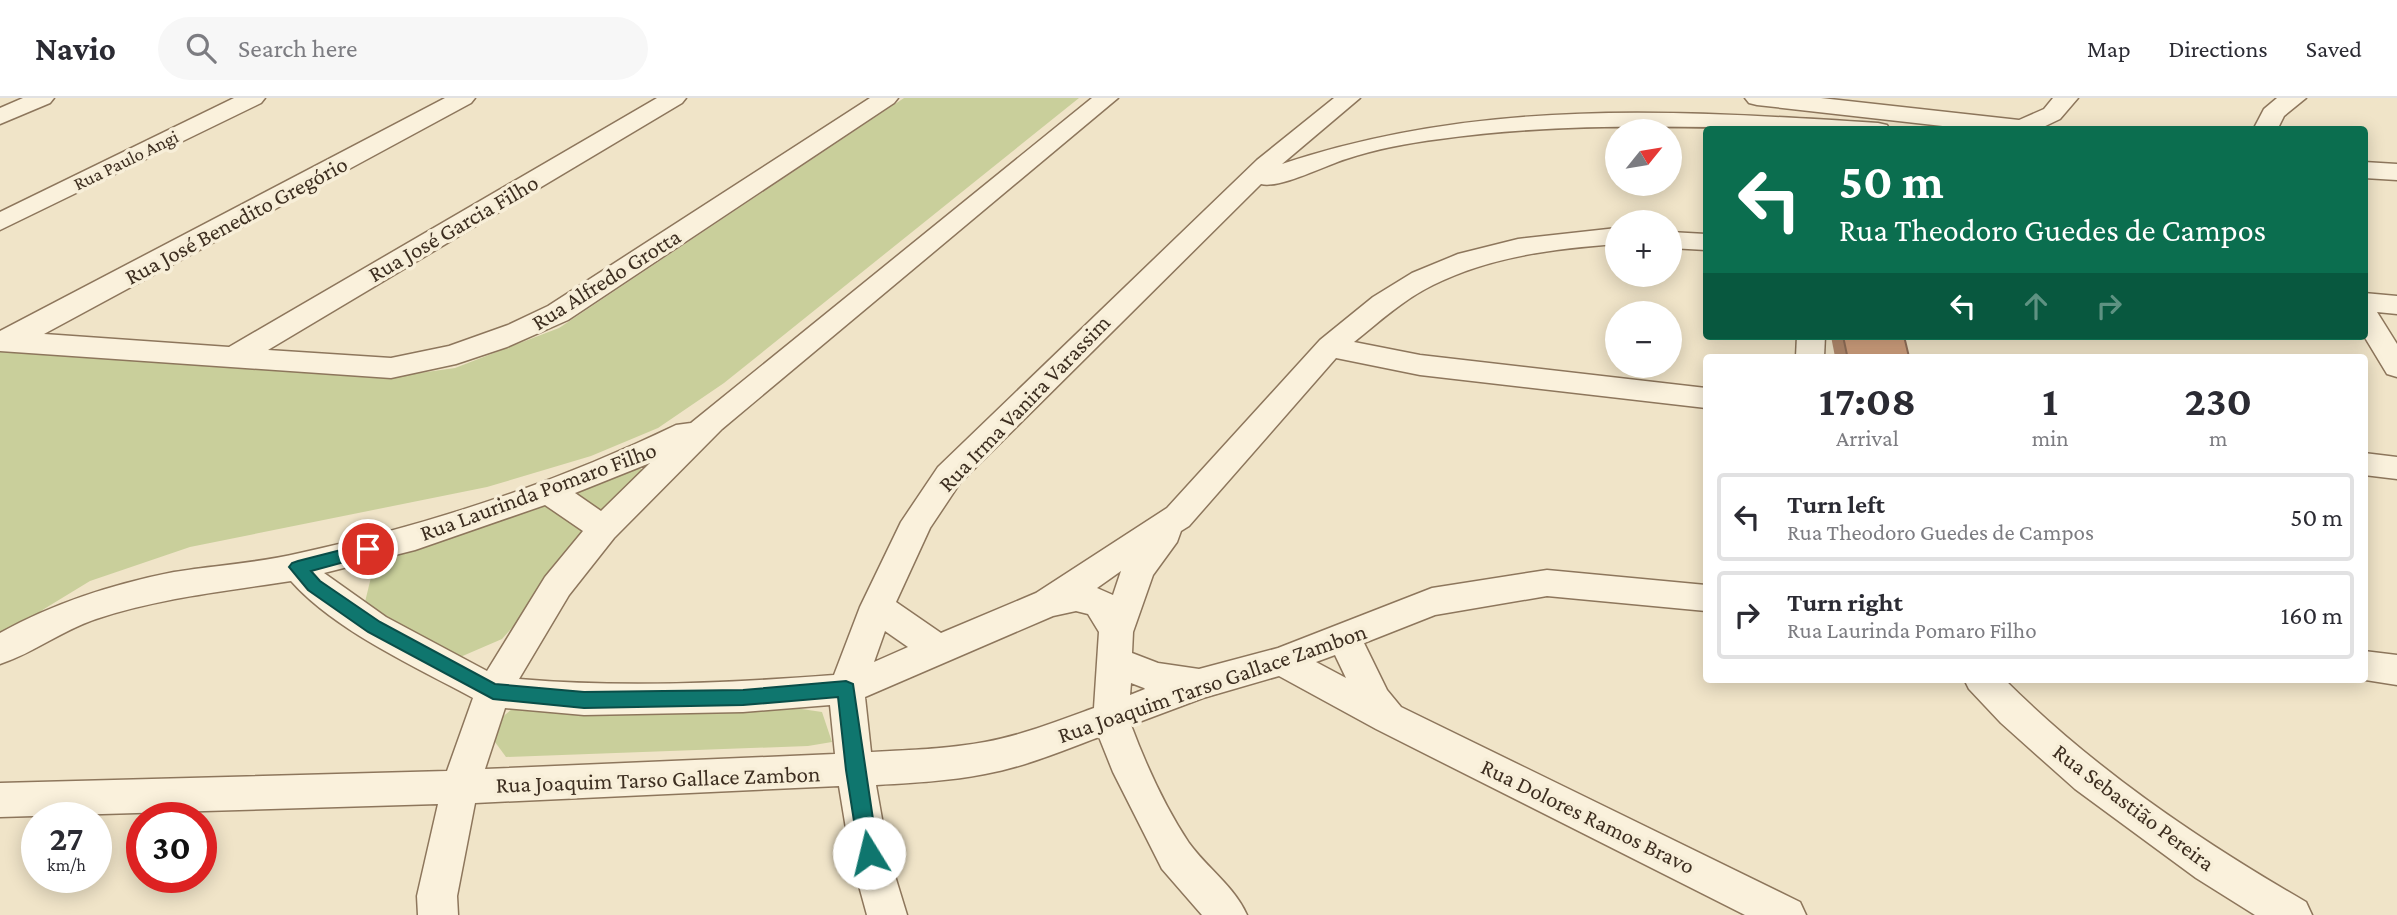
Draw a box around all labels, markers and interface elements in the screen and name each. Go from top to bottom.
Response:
search box [158,17,648,80]
icon: search [182,29,220,67]
text: Navio [35,30,116,67]
text: Search here [238,34,357,63]
text: Map [2087,35,2131,62]
text: Directions [2169,35,2268,62]
text: Saved [2306,35,2362,62]
north arrow [1605,119,1682,196]
map controls [1605,119,1682,378]
street label: Rua Paulo Angi [70,126,182,194]
street label: Rua José Benedito Gregório [120,150,352,290]
icon: left [1724,154,1815,245]
text: 50 m [1839,154,1944,209]
street label: Rua José Garcia Filho [363,169,543,287]
button: + [1605,210,1682,287]
text: Rua Theodoro Guedes de Campos [1839,212,2266,248]
street label: Rua Alfredo Grotta [527,223,686,335]
icon: left [1944,287,1982,325]
icon: ahead [2017,287,2055,325]
icon: right [2090,287,2128,325]
button: − [1605,301,1682,378]
street label: Rua Irma Vanira Varassim [933,309,1115,497]
text: 17:08 [1819,377,1916,424]
text: 1 [2042,377,2058,424]
text: 230 [2185,377,2252,424]
text: Arrival [1836,425,1899,451]
text: min [2032,425,2069,451]
text: m [2209,425,2228,451]
street label: Rua Laurinda Pomaro Filho [416,436,660,546]
text: Turn left [1787,490,1885,519]
icon: left [1728,498,1766,536]
text: 50 m [2290,503,2343,532]
pin [338,519,398,579]
text: Rua Theodoro Guedes de Campos [1787,519,2094,545]
icon: arrive [349,530,387,568]
text: Turn right [1787,588,1903,617]
icon: right [1728,596,1766,634]
text: 160 m [2281,601,2343,630]
text: Rua Laurinda Pomaro Filho [1787,617,2037,643]
street label: Rua Joaquim Tarso Gallace Zambon [1054,618,1370,748]
street label: Rua Sebastião Pereira [2048,738,2220,876]
street label: Rua Dolores Ramos Bravo [1477,753,1699,879]
street label: Rua Joaquim Tarso Gallace Zambon [495,760,821,798]
speed limit sign: 30 [126,802,217,893]
position arrow [832,816,906,890]
text: 27 [50,819,83,858]
text: km/h [47,855,86,875]

